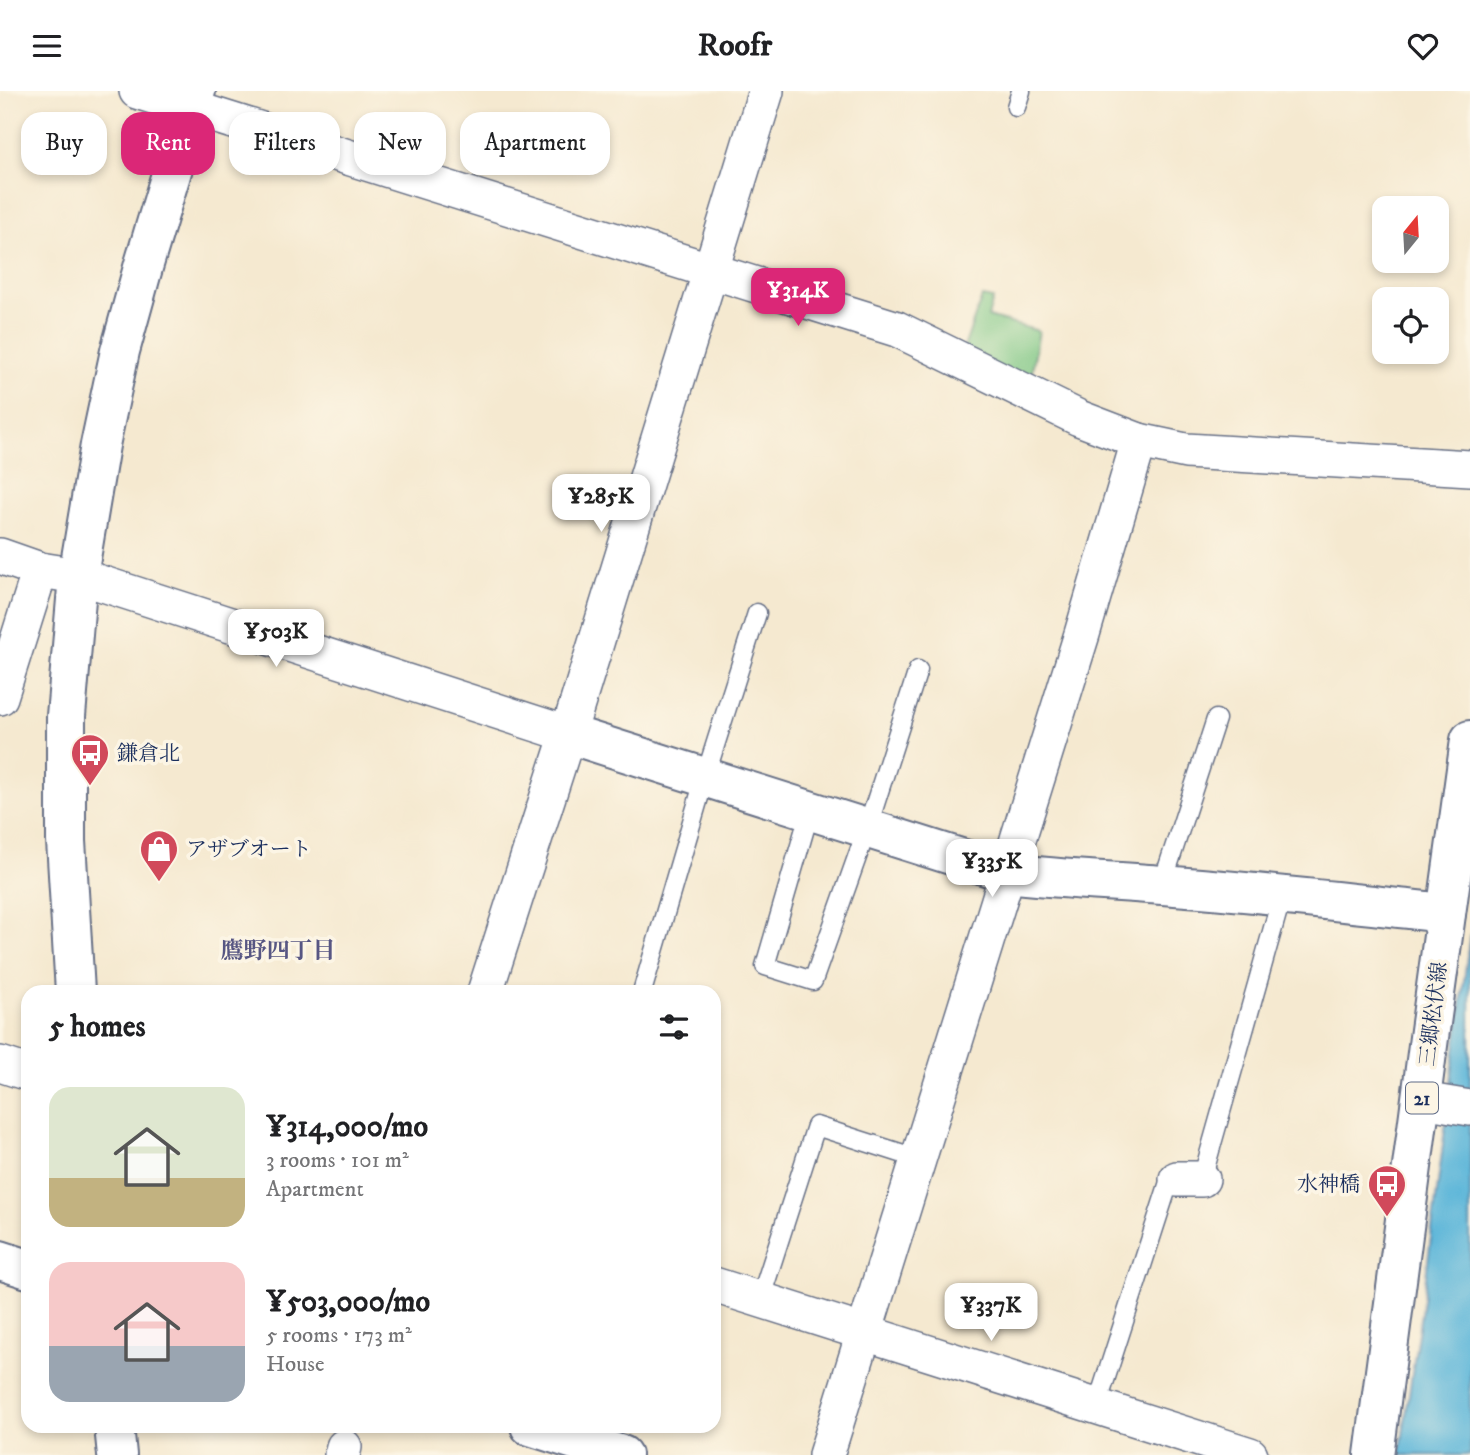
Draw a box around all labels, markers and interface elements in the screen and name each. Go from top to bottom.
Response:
text: Roofr [698,26,772,66]
icon: menu [28,27,66,65]
icon: heart [1404,27,1442,65]
chip: Buy [21,112,107,175]
chip: Rent [121,112,215,175]
chip: Filters [229,112,340,175]
chip: New [354,112,446,175]
chip: Apartment [460,112,610,175]
north arrow [1372,196,1449,273]
map controls [1372,196,1449,364]
pin: ¥314K [749,268,847,328]
text: ¥314K [767,276,829,305]
button: locate [1372,287,1449,364]
pin: ¥285K [552,475,650,534]
text: ¥285K [568,482,634,511]
pin: ¥503K [227,609,325,669]
text: ¥503K [244,617,308,646]
bus stop icon: 鎌倉北 [69,732,111,787]
place label: 鎌倉北 [117,741,180,767]
shop icon: アザブオート [138,828,180,883]
place label: アザブオート [186,837,312,863]
pin: ¥335K [943,839,1041,899]
text: ¥335K [962,847,1022,876]
district label: 鷹野四丁目 [221,937,336,966]
street label: 三郷松伏線 [1415,960,1453,1068]
icon: filters [655,1008,693,1046]
text: 5 homes [49,1009,145,1046]
road number: 21 [1406,1083,1438,1114]
text: ¥314,000/mo [266,1109,428,1146]
icon: home [105,1115,189,1199]
text: 3 rooms · 101 m² [266,1146,409,1175]
bus stop icon: 水神橋 [1366,1163,1408,1218]
place label: 水神橋 [1297,1172,1360,1198]
text: Apartment [266,1175,364,1204]
pin: ¥337K [942,1283,1040,1343]
text: ¥503,000/mo [266,1284,430,1321]
icon: home [105,1290,189,1374]
text: ¥337K [961,1291,1021,1320]
text: 5 rooms · 173 m² [266,1321,412,1350]
text: House [266,1350,324,1379]

